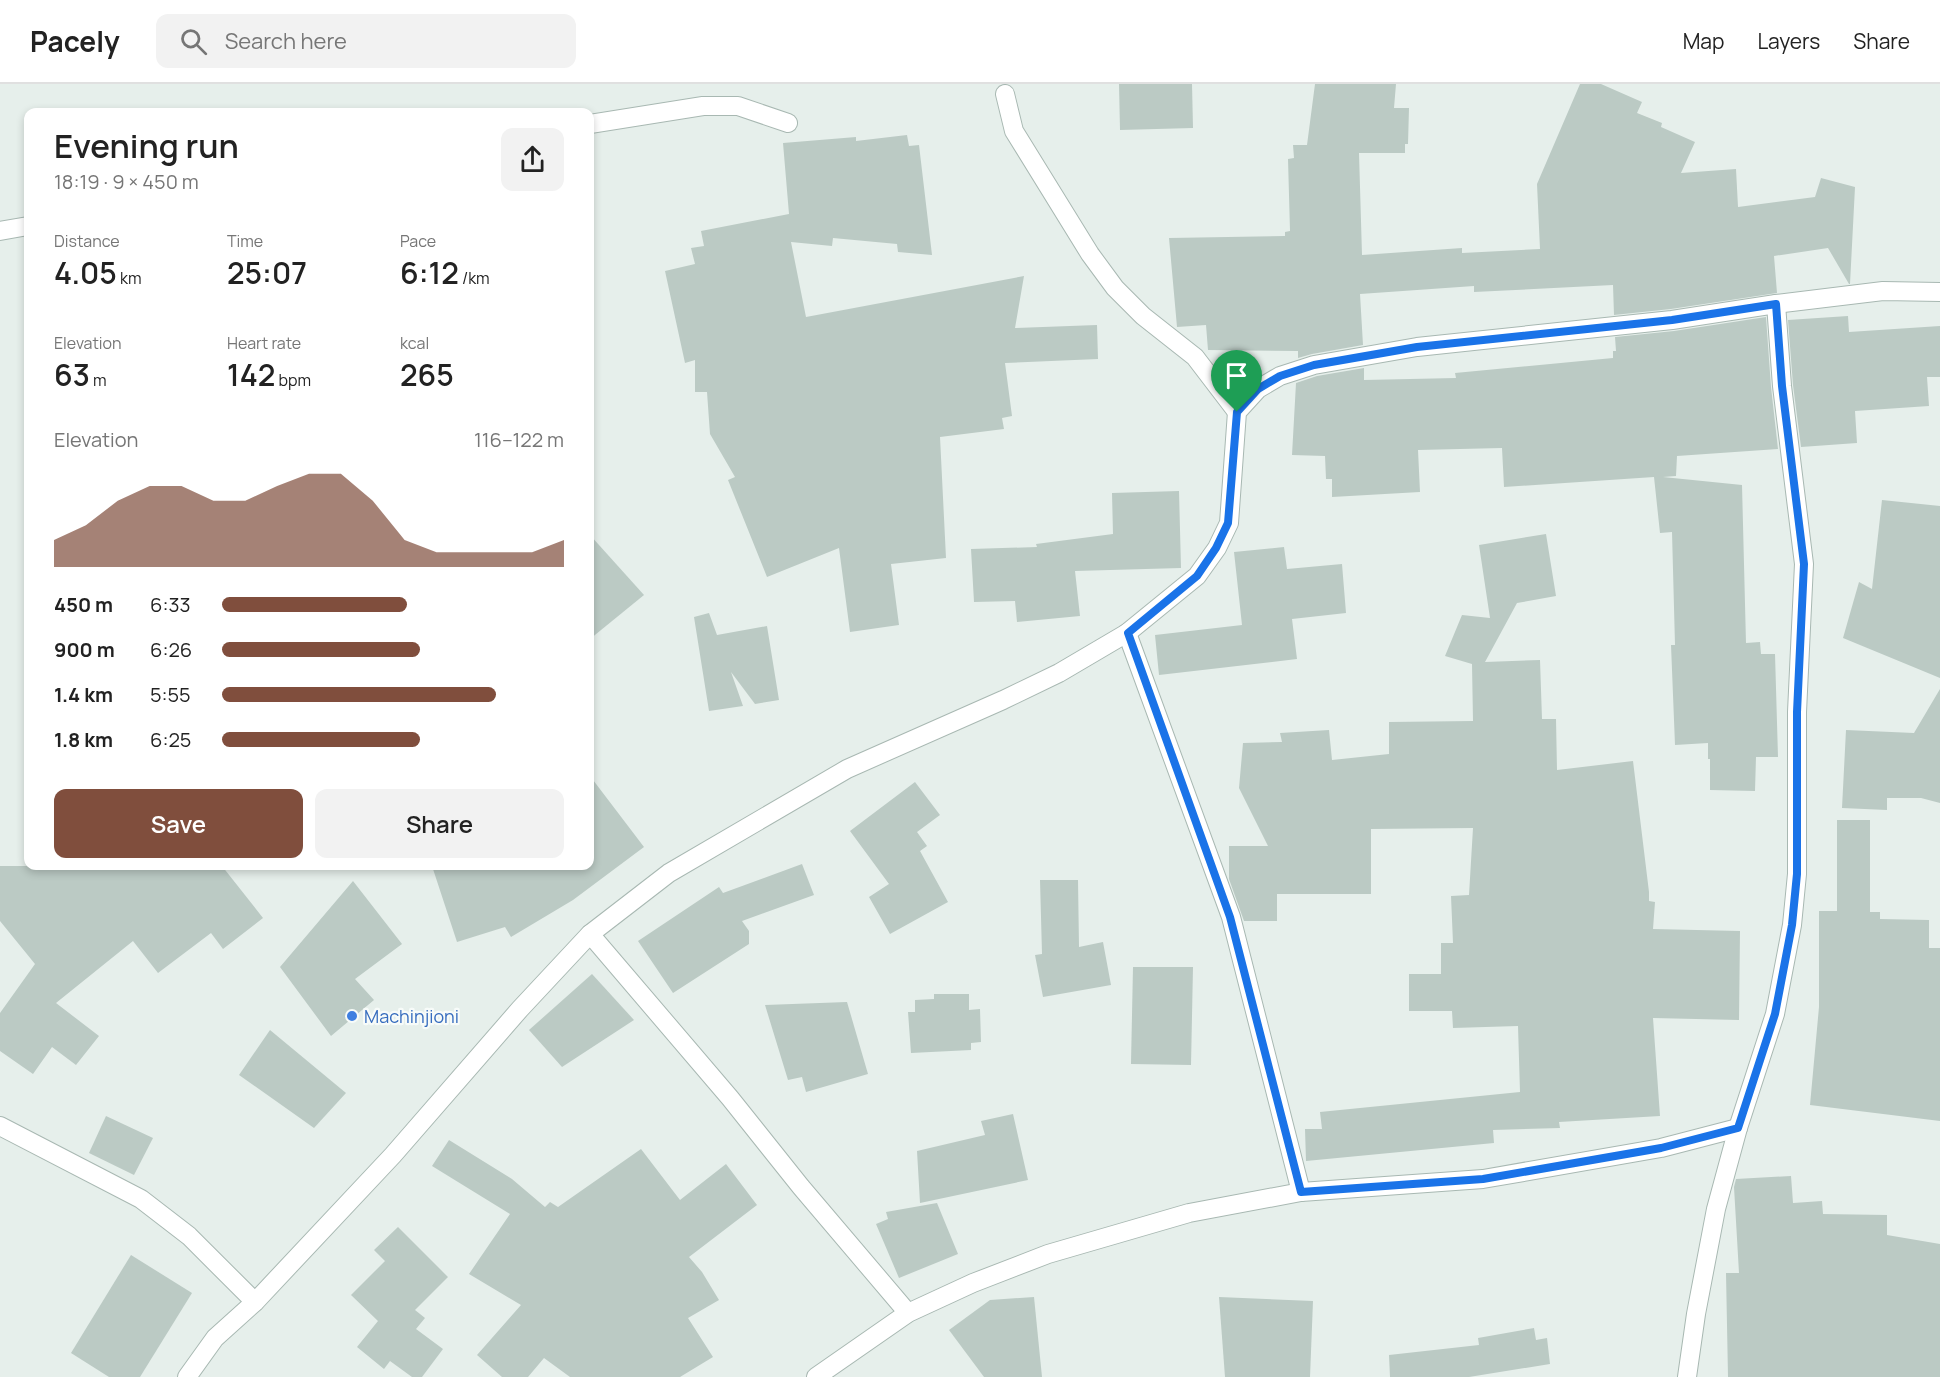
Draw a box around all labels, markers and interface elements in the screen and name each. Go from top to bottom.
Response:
search box [156,14,576,68]
text: Pacely [30,22,120,60]
icon: search [177,25,210,58]
text: Search here [225,26,347,56]
text: Map [1683,27,1724,55]
text: Layers [1757,27,1820,55]
text: Share [1853,27,1910,55]
text: Evening run [54,123,239,168]
button: share [501,128,564,191]
text: 18:19 · 9 × 450 m [54,168,199,195]
text: Distance [54,230,120,252]
text: Time [227,230,263,252]
text: Pace [400,230,436,252]
text: 4.05 [54,252,117,293]
text: 25:07 [227,252,307,293]
text: 6:12 [400,252,459,293]
text: km [117,267,142,289]
text: /km [459,267,490,289]
text: Elevation [54,332,122,354]
text: Heart rate [227,332,301,354]
text: kcal [400,332,429,354]
pin [1211,350,1262,412]
text: 63 [54,354,90,395]
text: 142 [227,354,275,395]
text: 265 [400,354,454,395]
icon: arrive [1220,359,1253,392]
text: m [90,369,107,391]
text: bpm [275,369,311,391]
text: Elevation [54,426,138,453]
text: 116–122 m [474,426,564,453]
text: 450 m [54,591,113,618]
text: 6:33 [150,591,191,618]
text: 900 m [54,636,115,663]
text: 6:26 [150,636,192,663]
text: 1.4 km [54,681,113,708]
text: 5:55 [150,681,191,708]
text: 1.8 km [54,726,113,753]
text: 6:25 [150,726,191,753]
button: Save [54,789,303,858]
button: Share [315,789,564,858]
place label: Machinjioni [364,1004,459,1028]
marker: Machinjioni [345,1009,359,1023]

